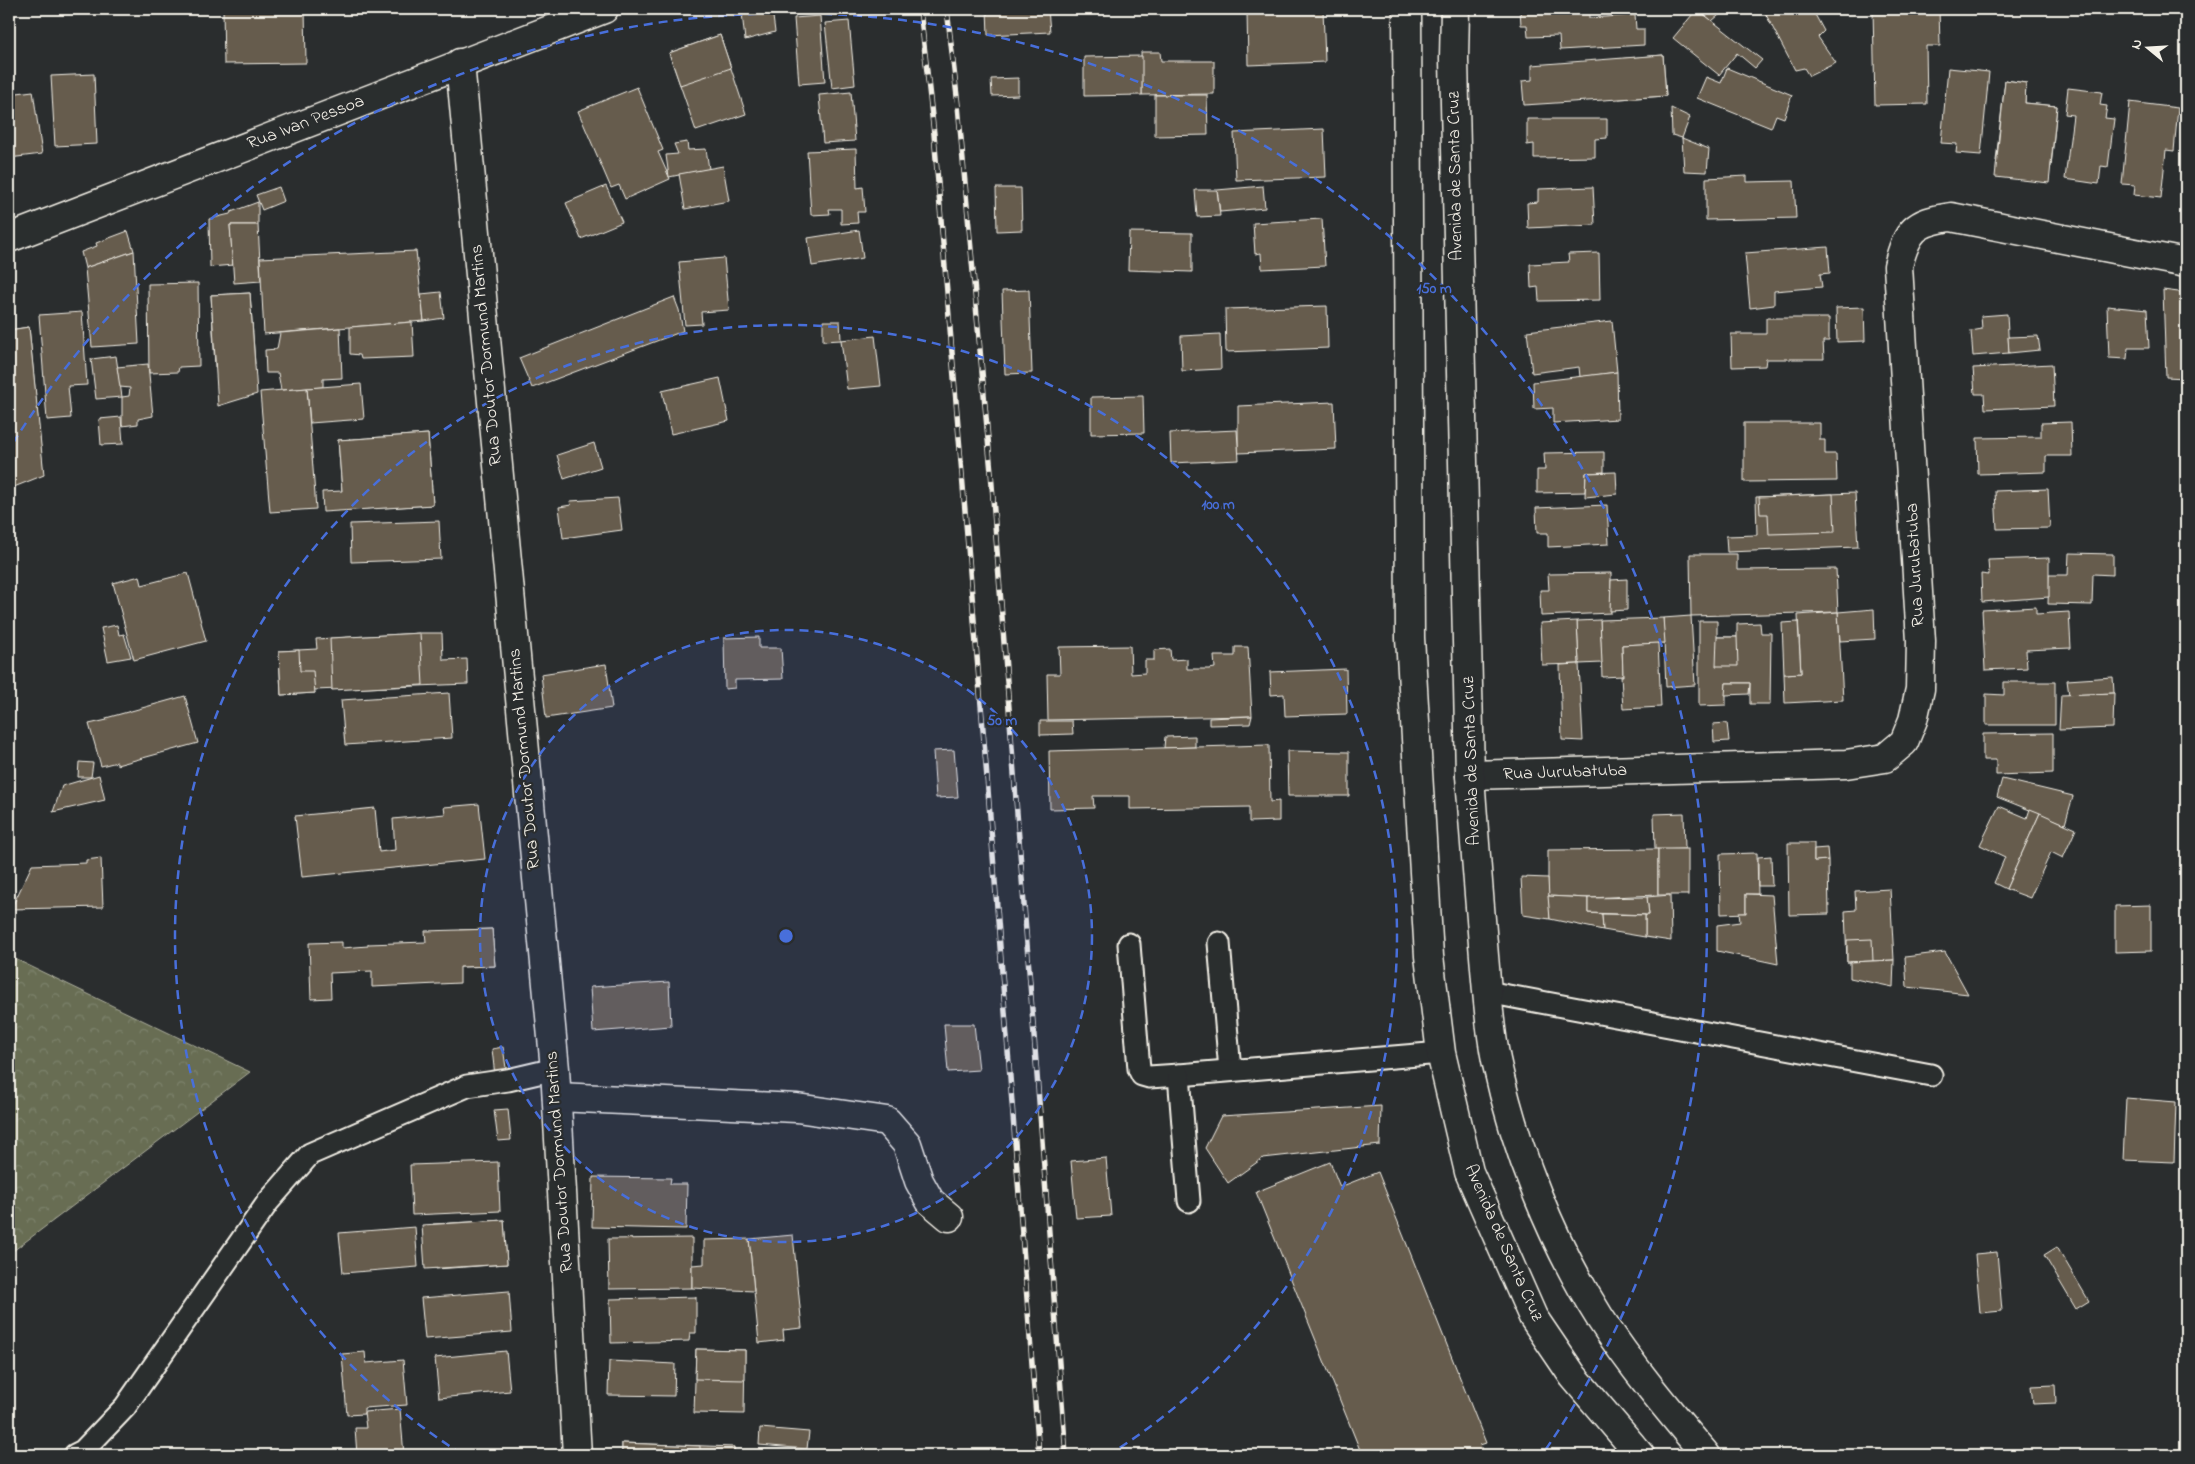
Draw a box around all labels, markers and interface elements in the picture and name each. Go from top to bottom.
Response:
north arrow [2122,22,2172,72]
text: N [2126,37,2149,52]
street label: Rua Ivan Pessoa [244,89,368,157]
street label: Avenida de Santa Cruz [1442,91,1470,261]
street label: Rua Doutor Dormund Martins [464,243,510,467]
text: 150 m [1416,278,1452,300]
text: 100 m [1201,494,1235,516]
street label: Rua Jurubatuba [1900,502,1932,628]
street label: Rua Doutor Dormund Martins [502,647,548,871]
street label: Avenida de Santa Cruz [1456,675,1488,846]
text: 50 m [987,710,1018,732]
street label: Rua Jurubatuba [1503,758,1627,788]
centre of rings [777,927,795,945]
street label: Rua Doutor Dormund Martins [539,1050,581,1274]
street label: Avenida de Santa Cruz [1457,1160,1550,1326]

